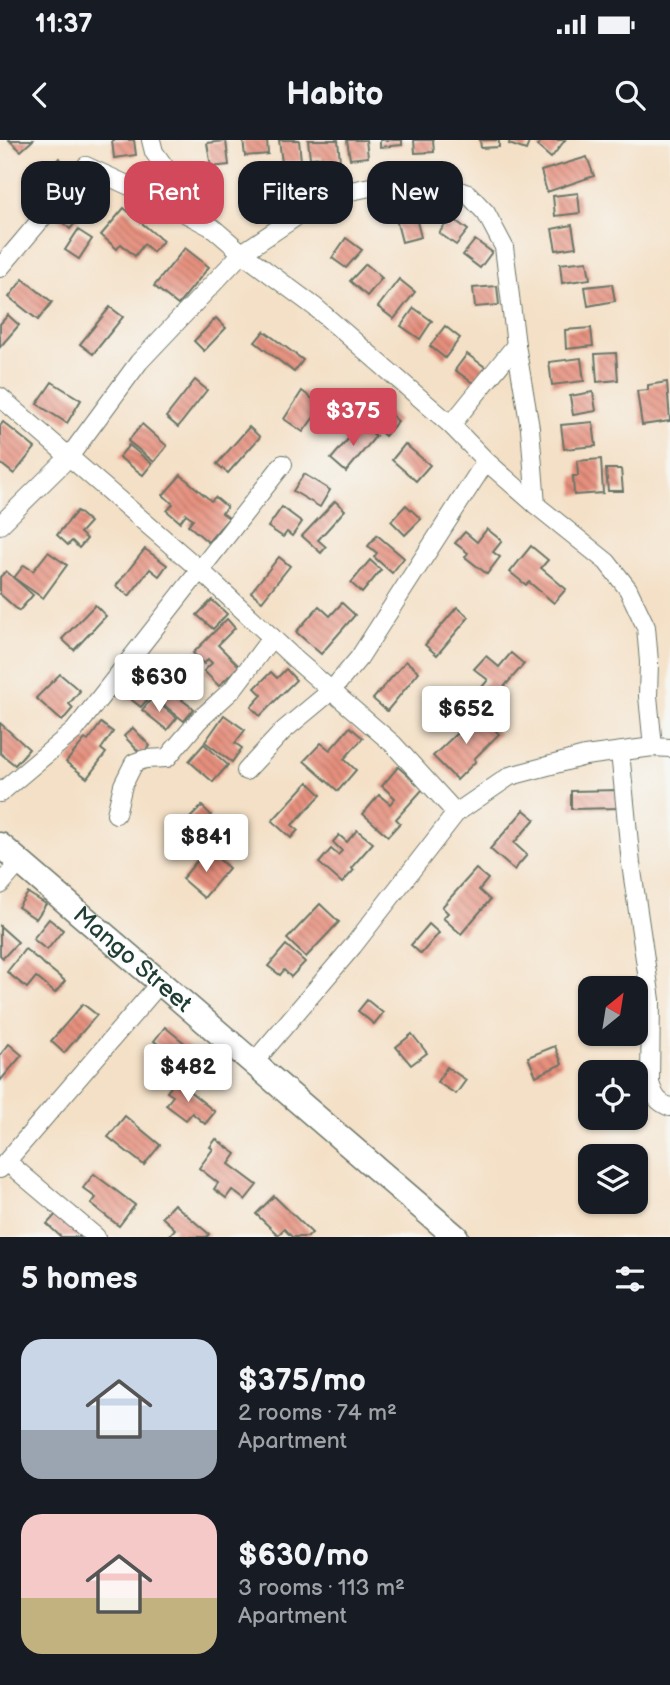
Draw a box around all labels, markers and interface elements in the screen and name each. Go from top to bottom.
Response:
text: 11:37 [35,9,93,40]
text: Habito [286,75,384,114]
icon: back [21,76,59,114]
icon: search [611,76,649,114]
chip: Buy [21,161,110,224]
chip: Rent [124,161,224,224]
chip: Filters [238,161,353,224]
chip: New [367,161,463,224]
pin: $375 [312,388,394,448]
text: $375 [326,397,380,425]
pin: $630 [118,654,200,714]
text: $630 [131,663,187,691]
pin: $652 [425,686,507,746]
text: $652 [438,695,494,723]
pin: $841 [165,814,247,874]
text: $841 [180,823,232,851]
street label: Mango Street [67,900,198,1019]
north arrow [578,976,648,1046]
map controls [578,976,648,1214]
pin: $482 [147,1044,229,1104]
text: $482 [160,1053,216,1081]
button: locate [578,1060,648,1130]
button: layers [578,1144,648,1214]
icon: filters [611,1260,649,1298]
text: 5 homes [21,1261,138,1297]
text: $375/mo [238,1363,366,1399]
icon: home [77,1367,161,1451]
text: 2 rooms · 74 m² [238,1399,397,1427]
text: Apartment [238,1427,347,1455]
text: $630/mo [238,1538,369,1574]
icon: home [77,1542,161,1626]
text: 3 rooms · 113 m² [238,1574,405,1602]
text: Apartment [238,1602,347,1630]

